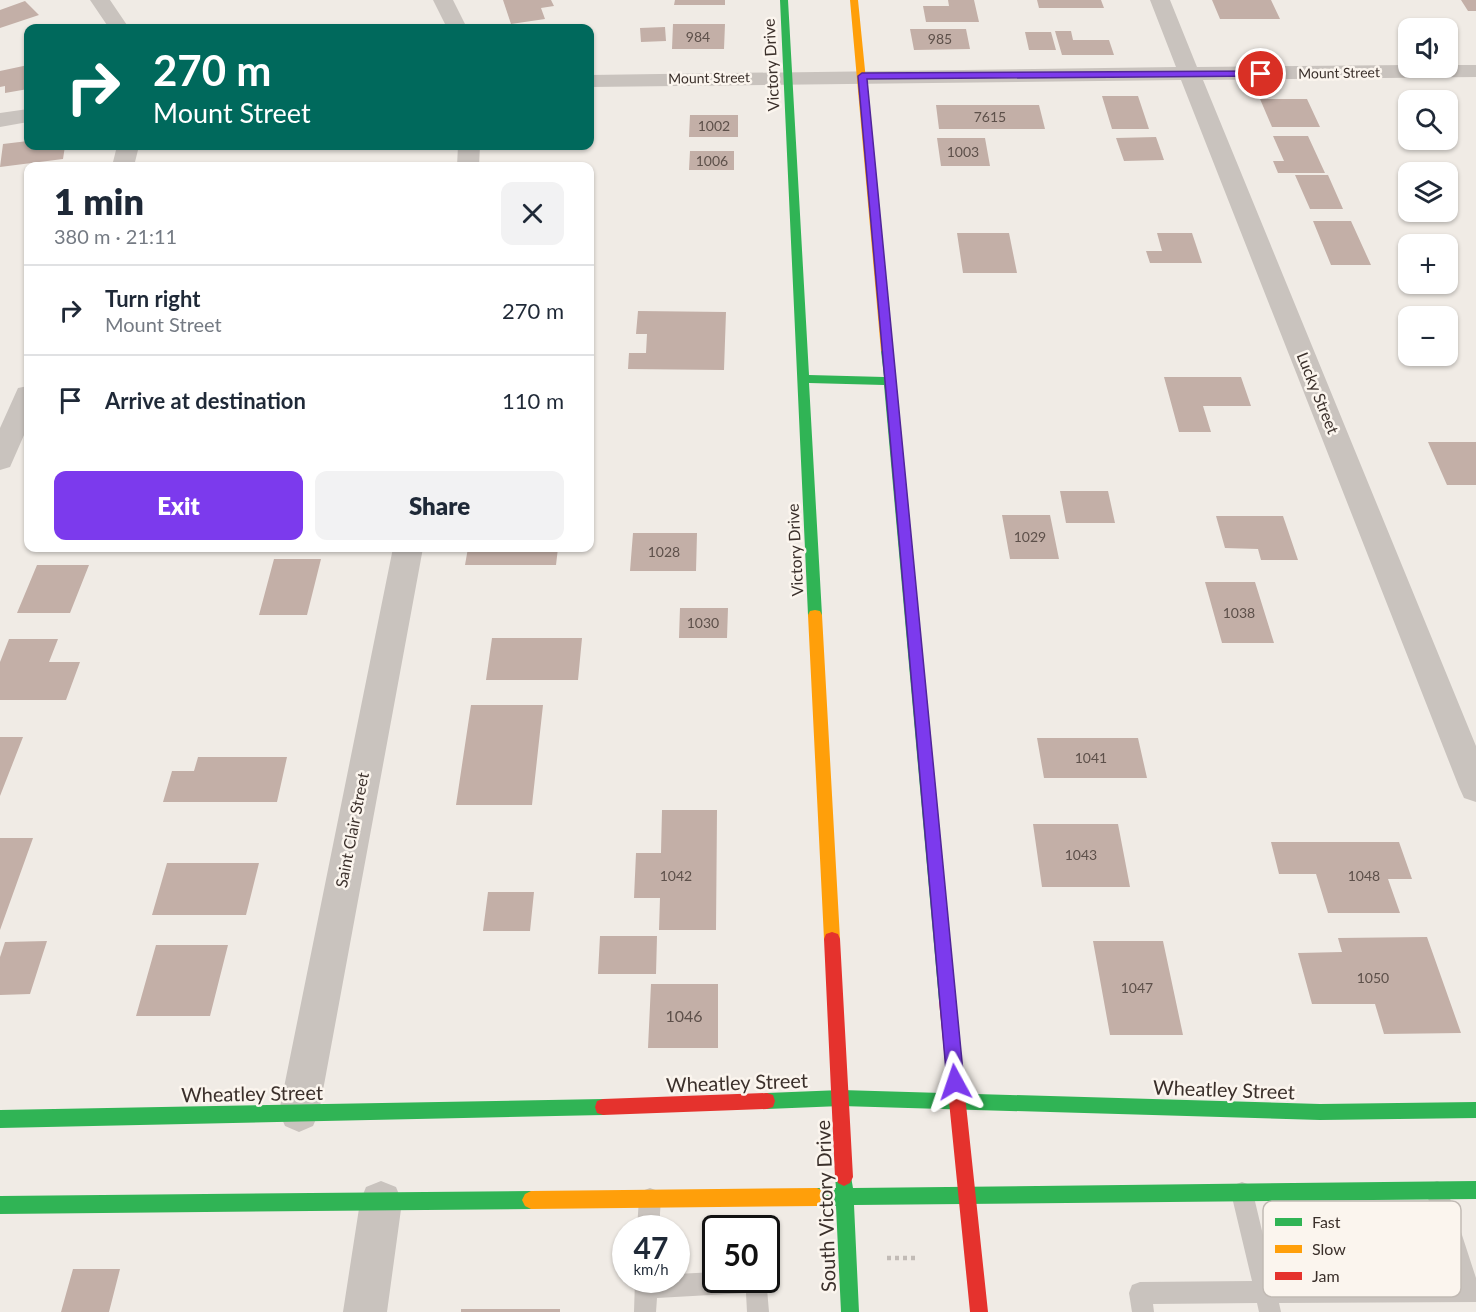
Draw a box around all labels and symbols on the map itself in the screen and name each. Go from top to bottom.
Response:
street label: Victory Drive [759,18,782,112]
house number: 984 [686,28,710,45]
house number: 985 [928,30,952,47]
pin [1235,48,1286,99]
street label: Mount Street [1298,63,1380,82]
street label: Mount Street [668,68,750,87]
house number: 7615 [974,108,1006,125]
house number: 1002 [698,117,730,134]
house number: 1003 [947,143,979,160]
house number: 1006 [696,152,728,169]
street label: Lucky Street [1293,349,1344,437]
street label: Victory Drive [783,503,806,597]
house number: 1029 [1014,528,1046,545]
house number: 1028 [648,543,680,560]
house number: 1038 [1223,604,1255,621]
house number: 1030 [687,614,719,631]
house number: 1041 [1075,749,1107,766]
street label: Saint Clair Street [331,770,372,889]
house number: 1043 [1065,846,1097,863]
house number: 1042 [660,867,692,884]
house number: 1048 [1348,867,1380,884]
house number: 1050 [1357,969,1389,986]
house number: 1047 [1121,979,1153,996]
house number: 1046 [665,1006,703,1025]
position arrow [923,1050,987,1114]
street label: Wheatley Street [666,1068,808,1096]
street label: Wheatley Street [1153,1075,1295,1103]
street label: Wheatley Street [181,1080,323,1106]
street label: South Victory Drive [810,1120,840,1293]
legend [1263,1201,1461,1297]
text: Fast [1312,1212,1341,1231]
speed limit sign: 50 [702,1215,780,1293]
text: Slow [1312,1239,1346,1258]
text: Jam [1312,1266,1340,1285]

